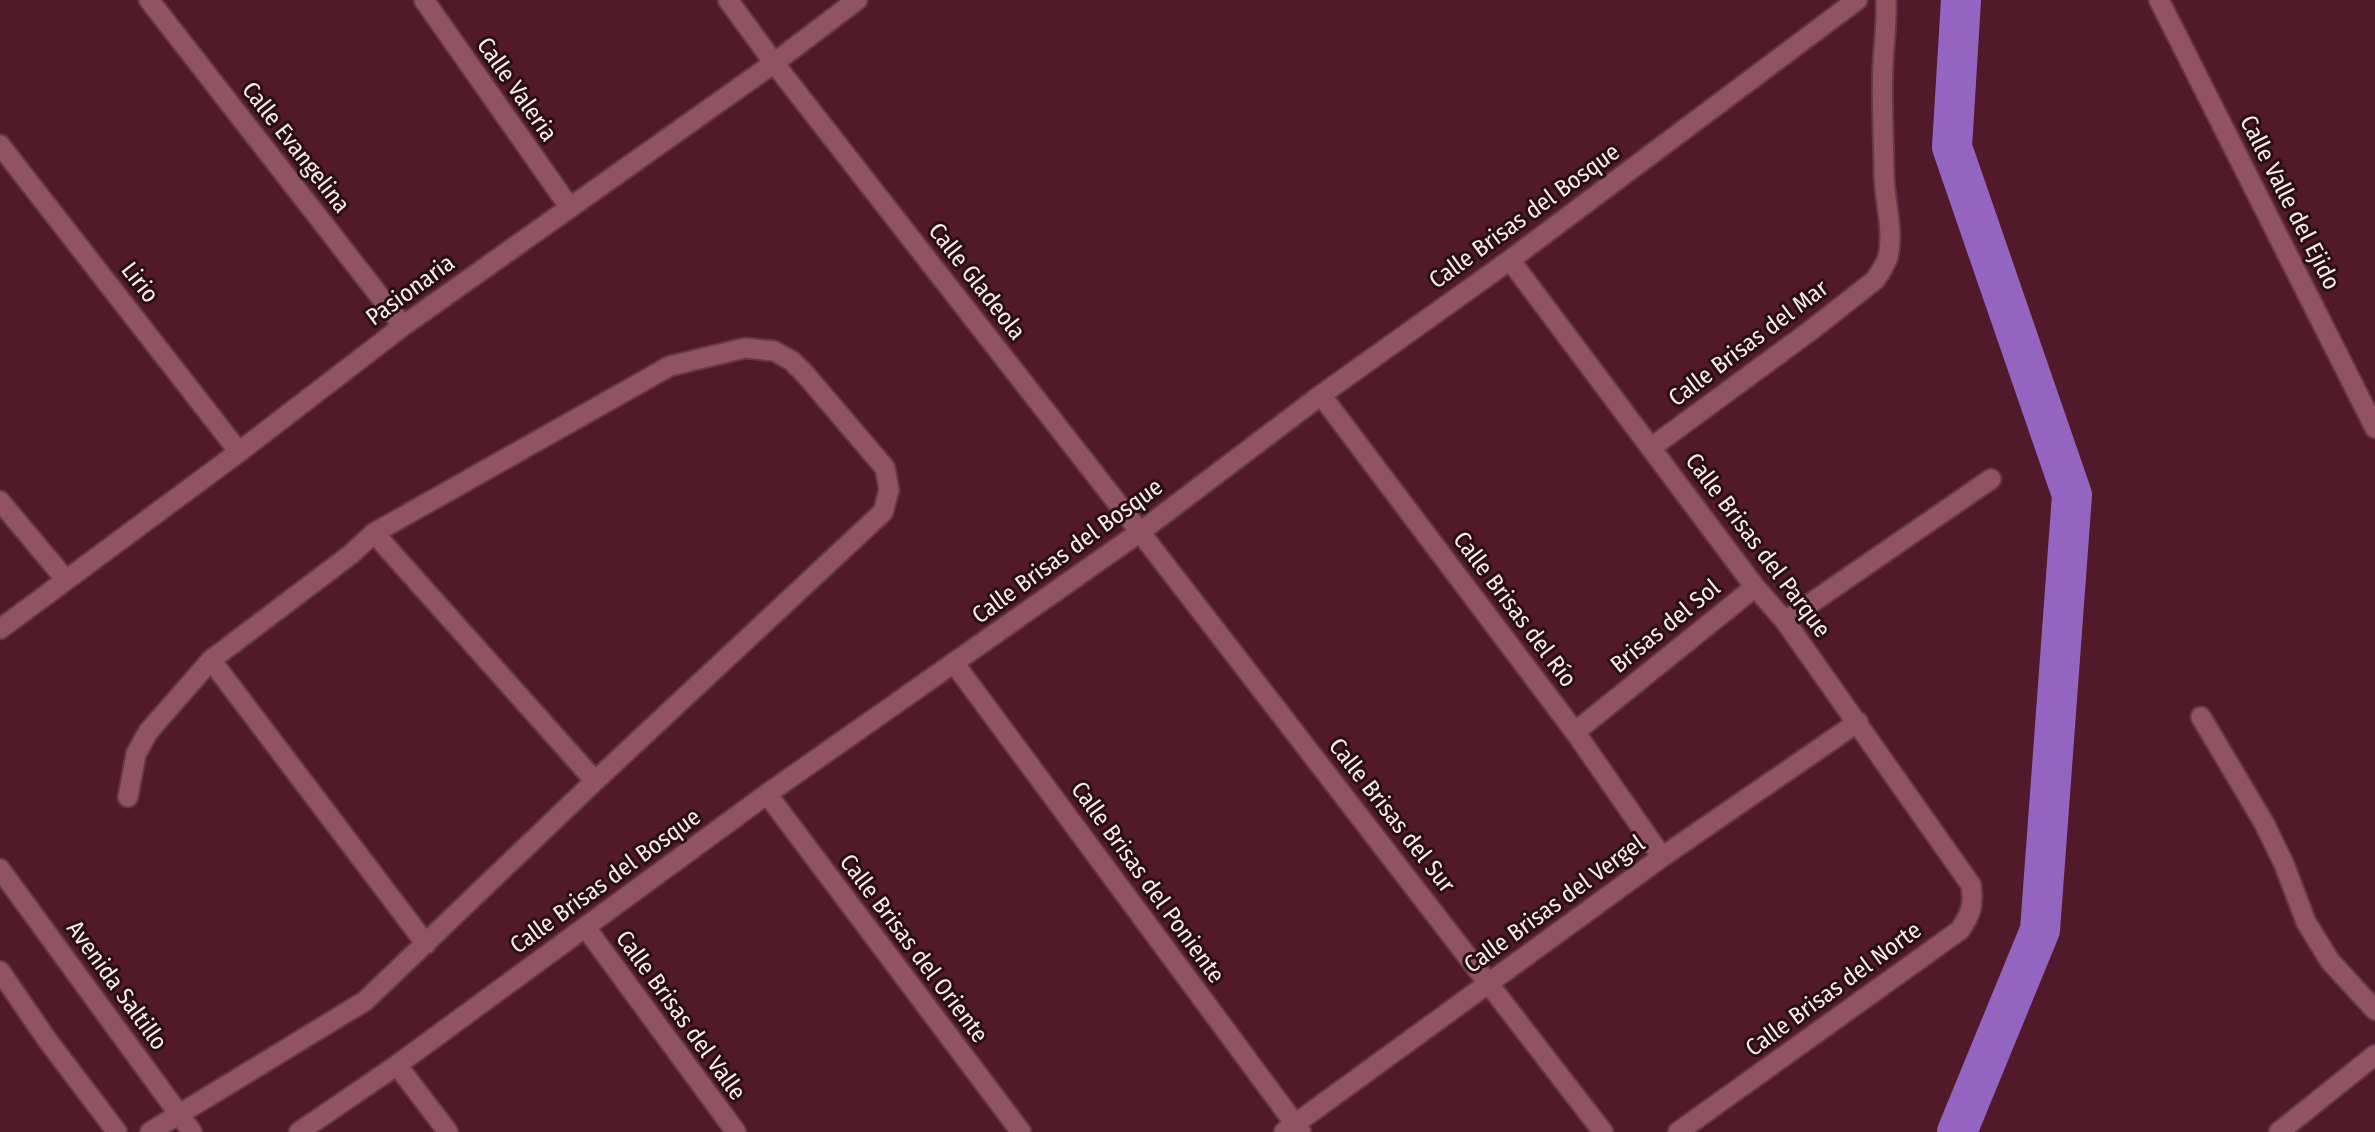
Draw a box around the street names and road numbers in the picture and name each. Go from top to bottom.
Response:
street label: Calle Valeria [470,32,562,148]
street label: Calle Evangelina [235,77,355,219]
street label: Calle Valle del Ejido [2233,111,2345,295]
street label: Calle Brisas del Bosque [1424,138,1626,296]
street label: Calle Gladeola [921,218,1031,346]
street label: Pasionaria [361,249,461,333]
street label: Lirio [114,257,164,309]
street label: Calle Brisas del Mar [1663,275,1835,413]
street label: Calle Brisas del Parque [1678,448,1836,644]
street label: Calle Brisas del Bosque [967,473,1169,631]
street label: Calle Brisas del Río [1446,527,1582,693]
street label: Brisas del Sol [1605,574,1727,680]
street label: Calle Brisas del Sur [1322,733,1460,899]
street label: Calle Brisas del Poniente [1064,777,1230,989]
street label: Calle Brisas del Bosque [505,803,707,961]
street label: Calle Brisas del Vergel [1459,830,1651,980]
street label: Calle Brisas del Oriente [833,849,993,1049]
street label: Avenida Saltillo [59,916,173,1056]
street label: Calle Brisas del Norte [1740,917,1928,1063]
street label: Calle Brisas del Valle [609,926,751,1106]

